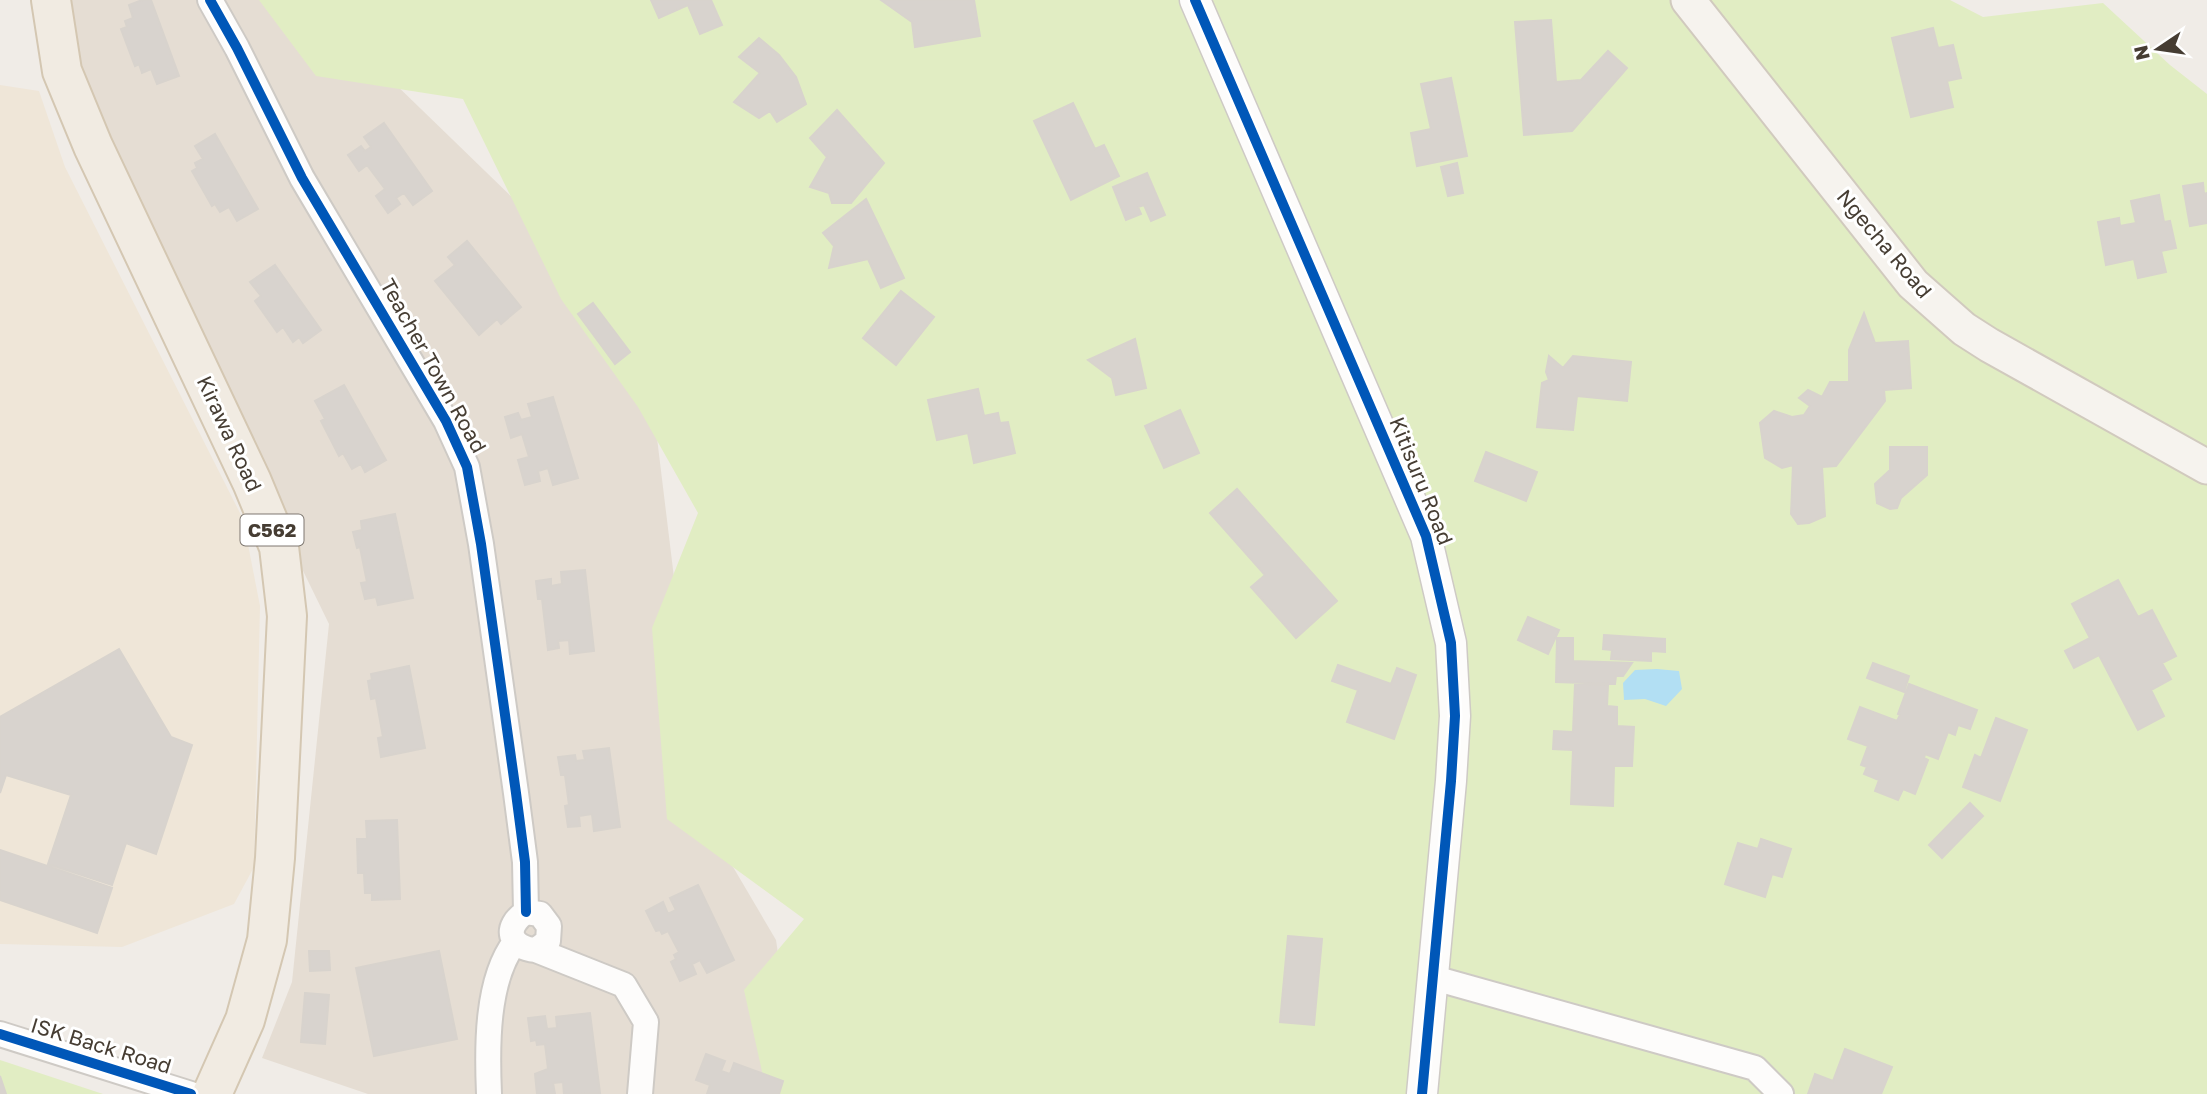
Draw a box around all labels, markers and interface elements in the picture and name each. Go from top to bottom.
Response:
north arrow [2123,14,2193,84]
text: N [2128,43,2154,63]
street label: Ngecha Road [1832,184,1938,303]
street label: Teacher Town Road [375,274,493,457]
street label: Kirawa Road [192,371,268,496]
street label: Kitisuru Road [1384,413,1459,548]
road number: C562 [240,514,304,545]
street label: ISK Back Road [28,1011,175,1079]

